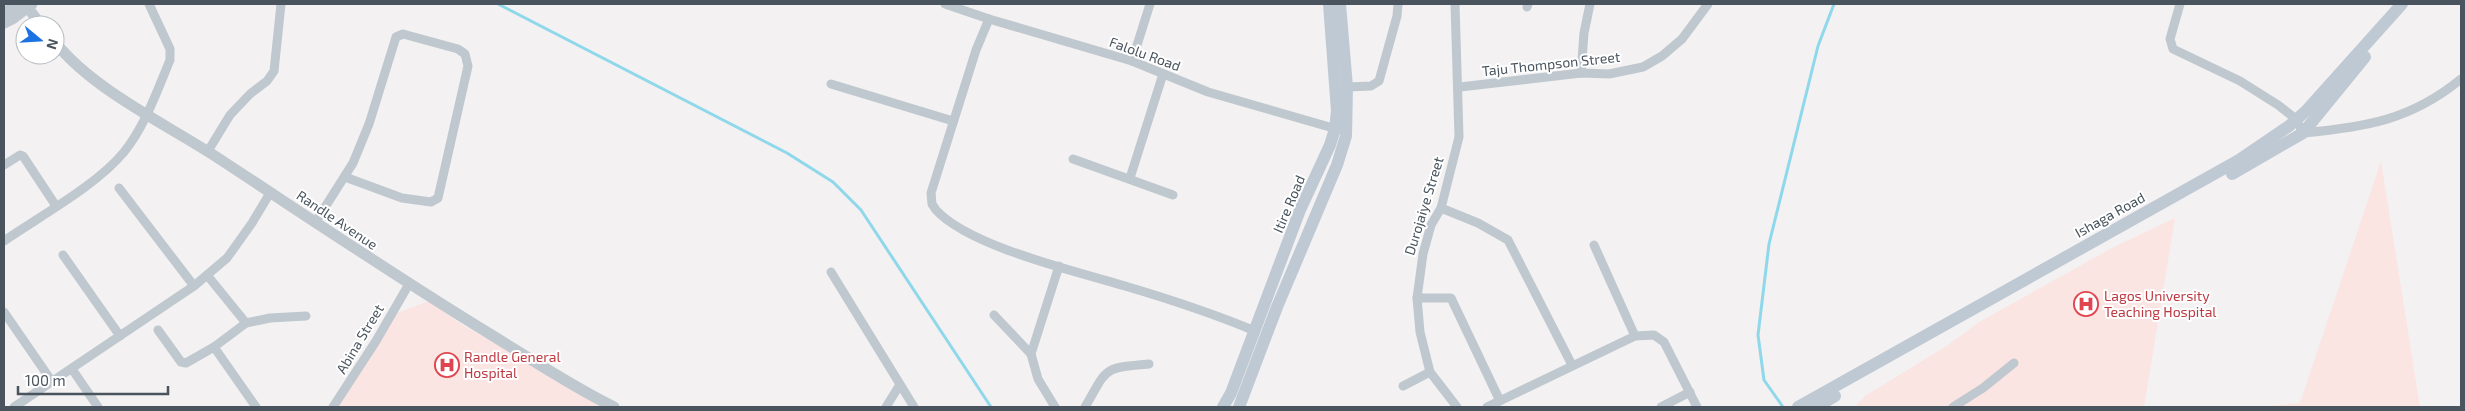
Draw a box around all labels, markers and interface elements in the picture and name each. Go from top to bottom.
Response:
north arrow [15,15,65,65]
street label: Falolu Road [1107,33,1183,74]
text: N [43,37,62,52]
street label: Taju Thompson Street [1481,48,1621,79]
street label: Durojaiye Street [1400,155,1447,257]
street label: Itire Road [1269,173,1308,235]
street label: Randle Avenue [294,186,381,253]
street label: Ishaga Road [2072,188,2148,241]
place label: Lagos University Teaching Hospital [2104,287,2217,320]
hospital icon: Lagos University Teaching Hospital [2073,291,2099,317]
street label: Abina Street [332,301,387,377]
place label: Randle General Hospital [464,348,562,381]
hospital icon: Randle General Hospital [434,352,460,378]
scale bar [18,364,168,396]
text: 100 m [25,371,66,389]

